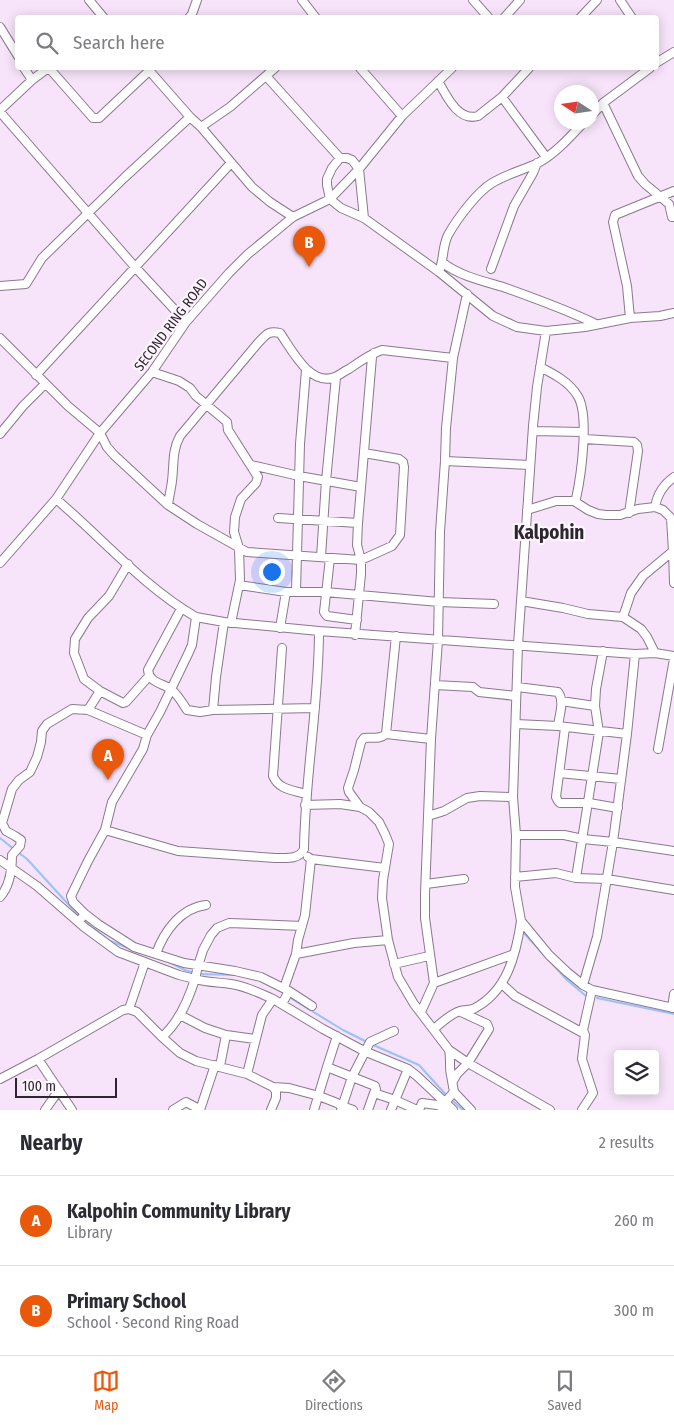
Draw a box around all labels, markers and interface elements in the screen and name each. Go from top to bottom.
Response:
search box [15,15,659,70]
icon: search [33,29,61,57]
text: Search here [73,31,165,54]
north arrow [554,85,599,130]
pin: B [293,226,325,267]
street label: SECOND RING ROAD [131,275,211,375]
district label: Kalpohin [514,521,584,544]
your location [259,559,285,585]
pin: A [92,739,124,780]
map controls [614,1050,659,1095]
button: layers [614,1050,659,1095]
scale bar [15,1075,118,1098]
text: 100 m [22,1078,56,1095]
text: Nearby [20,1130,82,1156]
text: 2 results [599,1133,654,1152]
text: Kalpohin Community Library [67,1200,291,1223]
text: A [32,1211,40,1230]
text: 260 m [615,1211,654,1230]
text: Library [67,1223,112,1242]
text: Primary School [67,1290,186,1313]
text: B [32,1301,40,1320]
text: 300 m [614,1301,654,1320]
text: School · Second Ring Road [67,1313,239,1332]
tab: Map [92,1367,120,1414]
tab: Directions [305,1367,363,1414]
tab: Saved [547,1367,582,1414]

